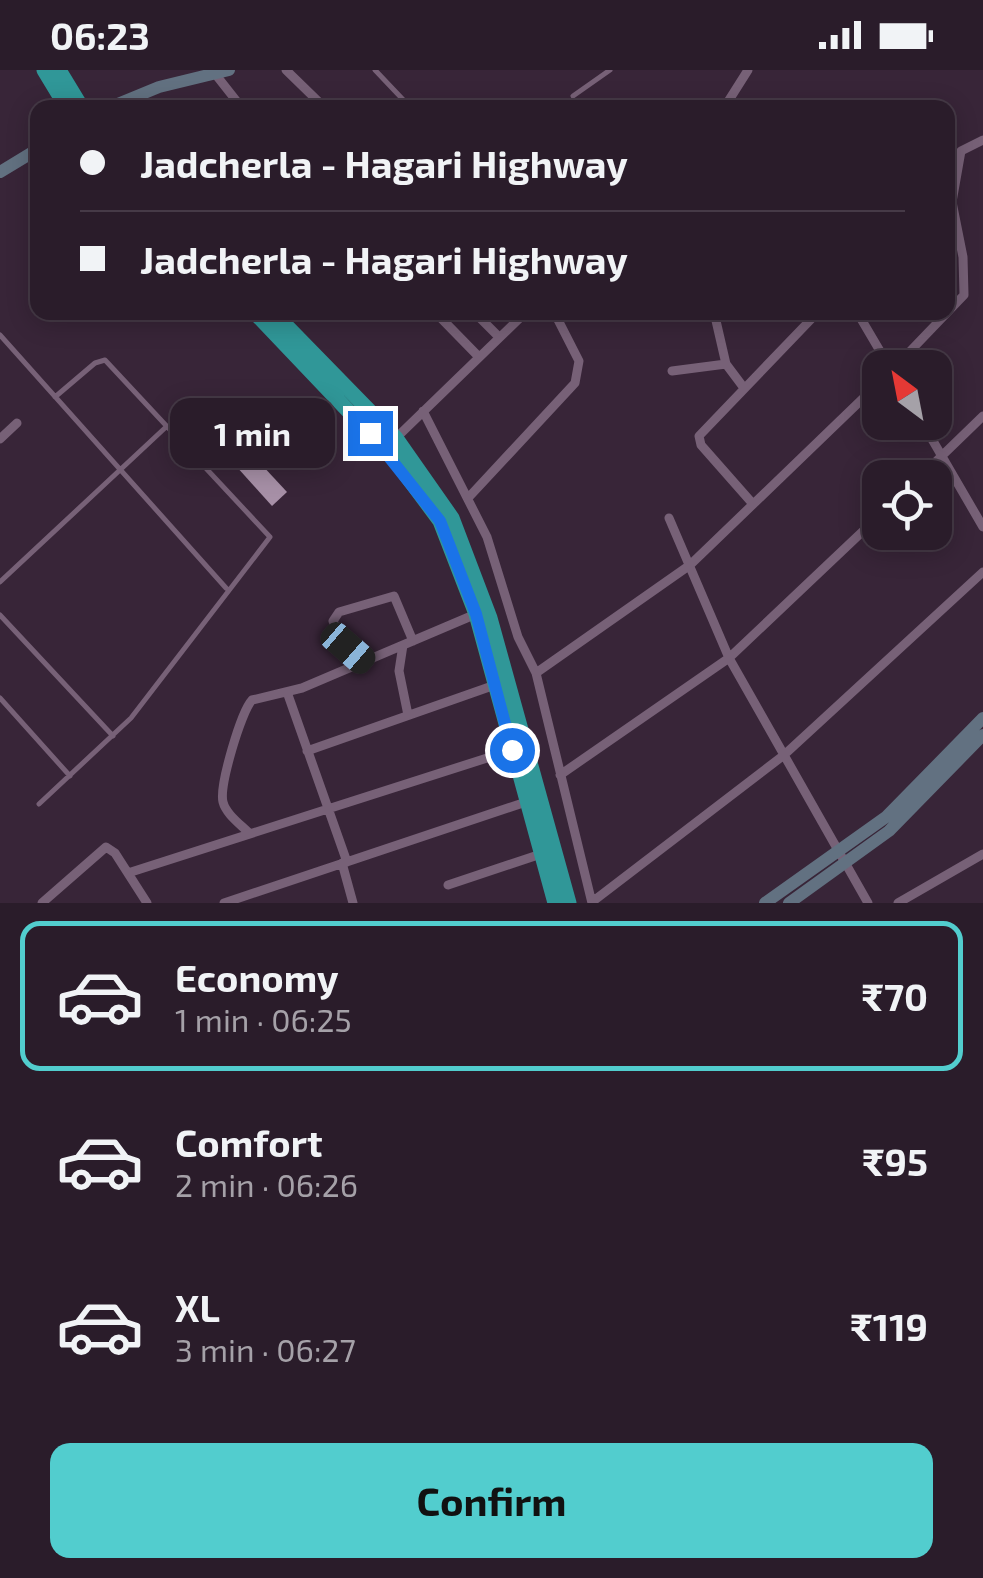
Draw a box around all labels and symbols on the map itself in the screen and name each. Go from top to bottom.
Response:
north arrow [862,350,952,440]
callout: 1 min [170,398,335,468]
route end [348,411,393,456]
car [316,617,380,679]
route start [490,728,535,773]

